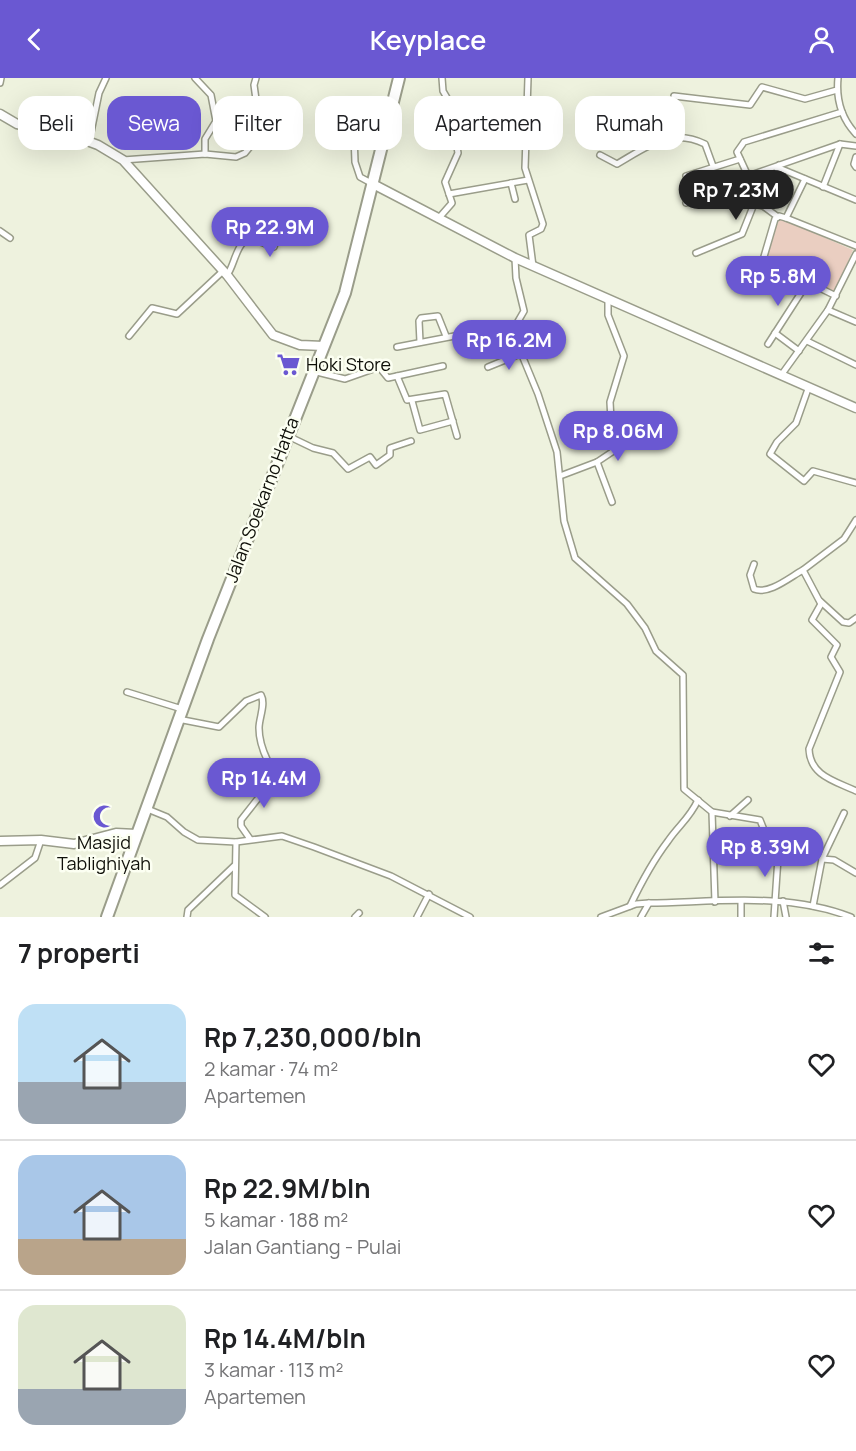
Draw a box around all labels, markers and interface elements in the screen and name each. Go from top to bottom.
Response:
text: Keyplace [370,21,486,58]
icon: back [18,23,51,56]
icon: person [805,23,838,56]
chip: Beli [18,96,95,150]
chip: Sewa [107,96,201,150]
chip: Filter [213,96,303,150]
chip: Baru [315,96,402,150]
chip: Apartemen [414,96,563,150]
chip: Rumah [575,96,685,150]
pin: Rp 7.23M [674,170,798,221]
text: Rp 7.23M [693,176,779,203]
pin: Rp 22.9M [208,207,332,258]
text: Rp 22.9M [226,213,314,240]
pin: Rp 5.8M [723,256,833,307]
text: Rp 5.8M [740,262,816,289]
pin: Rp 16.2M [447,320,571,371]
text: Rp 16.2M [466,326,552,353]
supermarket icon: Hoki Store [275,352,301,378]
place label: Hoki Store [306,352,391,376]
pin: Rp 8.06M [556,411,680,462]
street label: Jalan Soekarno Hatta [218,414,304,586]
text: Rp 8.06M [573,417,663,444]
pin: Rp 14.4M [202,758,326,809]
text: Rp 14.4M [221,764,307,791]
mosque icon: Masjid Tablighiyah [91,804,117,830]
pin: Rp 8.39M [703,827,827,878]
place label: Masjid Tablighiyah [57,830,151,875]
text: Rp 8.39M [721,833,810,860]
text: 7 properti [18,935,140,971]
icon: filters [805,937,838,970]
text: Rp 7,230,000/bln [204,1019,421,1055]
icon: home [66,1028,138,1100]
icon: heart [805,1048,838,1081]
text: 2 kamar · 74 m² [204,1055,338,1082]
text: Apartemen [204,1082,306,1109]
text: Rp 22.9M/bln [204,1170,370,1206]
icon: home [66,1179,138,1251]
icon: heart [805,1199,838,1232]
text: 5 kamar · 188 m² [204,1206,348,1233]
text: Jalan Gantiang - Pulai [204,1233,401,1260]
text: Rp 14.4M/bln [204,1320,366,1356]
icon: home [66,1329,138,1401]
icon: heart [805,1349,838,1382]
text: 3 kamar · 113 m² [204,1356,344,1383]
text: Apartemen [204,1383,306,1410]

